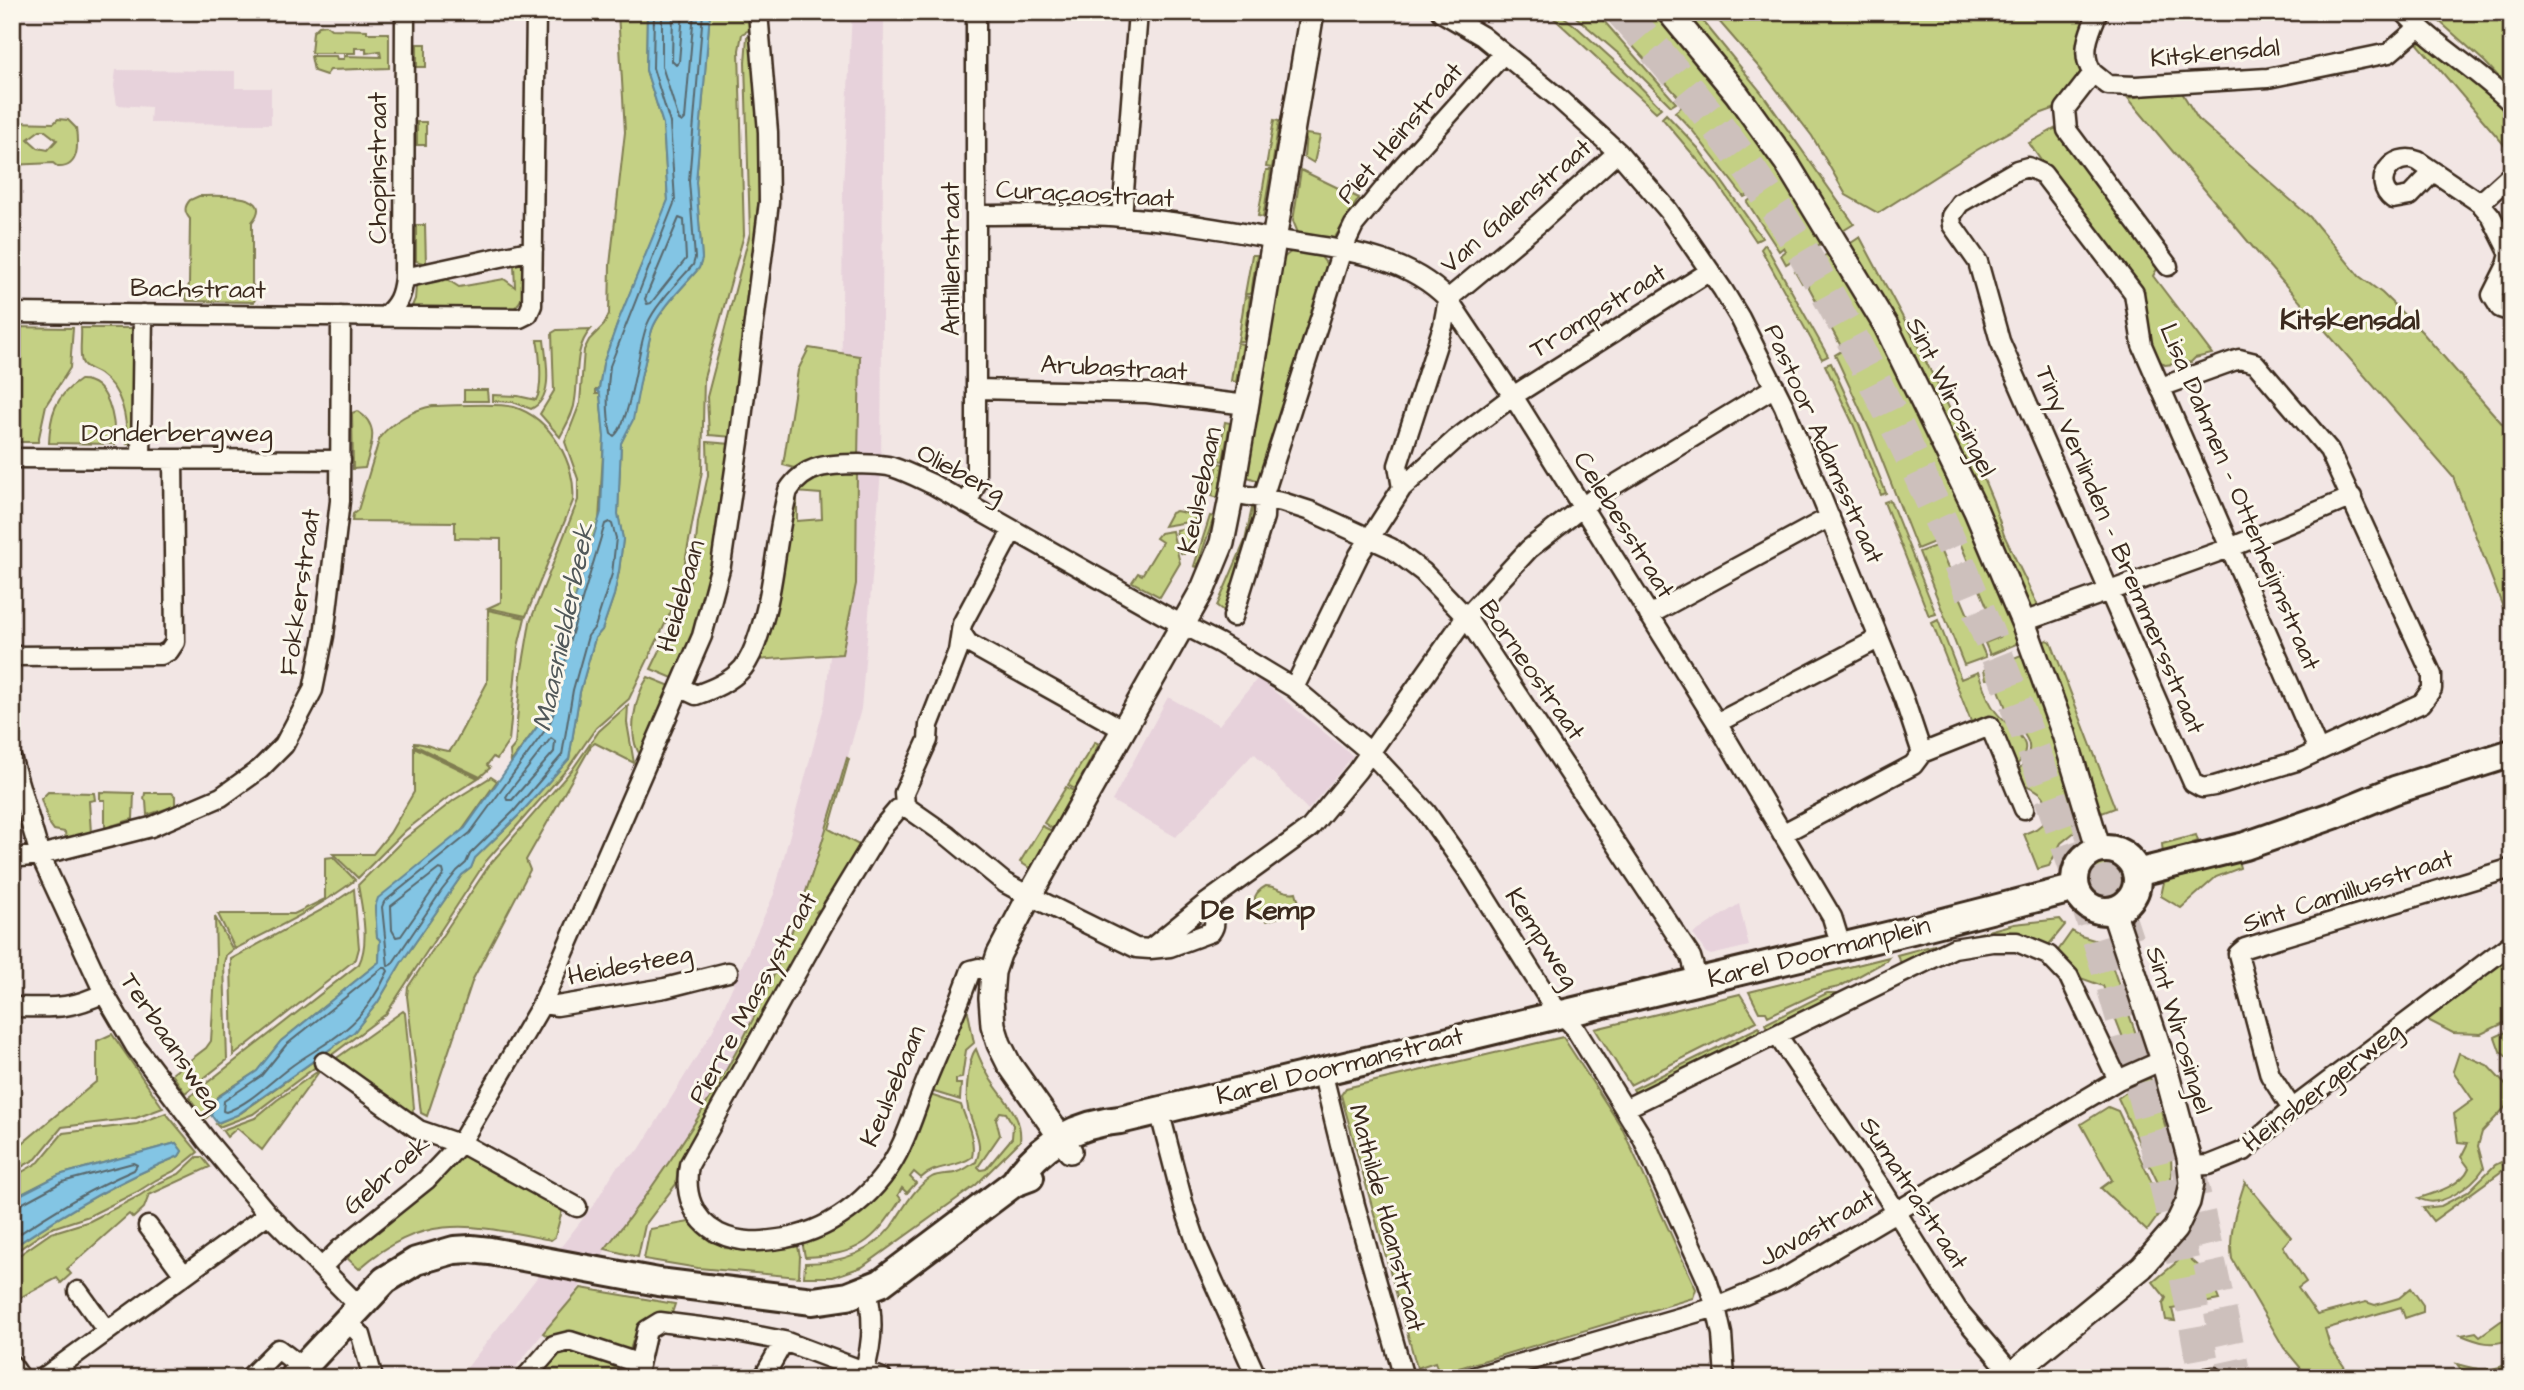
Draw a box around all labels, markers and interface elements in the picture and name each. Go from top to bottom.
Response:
street label: Kitskensdal [2149,29,2281,77]
street label: Piet Heinstraat [1328,54,1472,212]
street label: Chopinstraat [360,91,396,244]
street label: Van Galenstraat [1432,130,1600,282]
street label: Curaçaostraat [995,171,1175,217]
street label: Antillenstraat [933,181,969,336]
street label: Trompstraat [1523,254,1674,367]
street label: Bachstraat [130,270,267,308]
district label: Kitskensdal [2280,301,2420,340]
street label: Sint Wirosingel [1895,311,2005,484]
street label: Pastoor Adamsstraat [1755,318,1893,570]
street label: Lisa Dahmen - Ottenheijmstraat [2150,318,2330,677]
street label: Arubastraat [1040,346,1189,390]
street label: Tiny Verlinden - Bremmersstraat [2024,360,2214,741]
street label: Donderbergweg [81,415,273,453]
street label: Keulsebaan [1169,424,1231,556]
street label: Olieberg [909,435,1012,513]
street label: Celebesstraat [1564,445,1684,606]
street label: Fokkerstraat [270,506,330,678]
water label: Maasnielderbeek [523,519,605,735]
street label: Heidebaan [648,536,714,656]
street label: Borneostraat [1470,592,1594,748]
street label: Sint Camillusstraat [2238,840,2458,942]
street label: Kempweg [1494,881,1588,996]
street label: Pierre Massystraat [680,885,828,1112]
district label: De Kemp [1201,891,1315,931]
street label: Karel Doormanplein [1704,907,1934,997]
street label: Heidesteeg [565,935,696,997]
street label: Sint Wirosingel [2135,942,2222,1119]
street label: Terbaansweg [110,966,231,1120]
street label: Heinsbergerweg [2235,1013,2410,1162]
street label: Karel Doormanstraat [1213,1018,1468,1114]
street label: Keulsebaan [851,1020,935,1152]
street label: Mathilde Haanstraat [1339,1100,1435,1336]
street label: Sumatrastraat [1851,1109,1977,1277]
street label: Gebroek [335,1127,439,1223]
street label: Javastraat [1752,1180,1882,1276]

